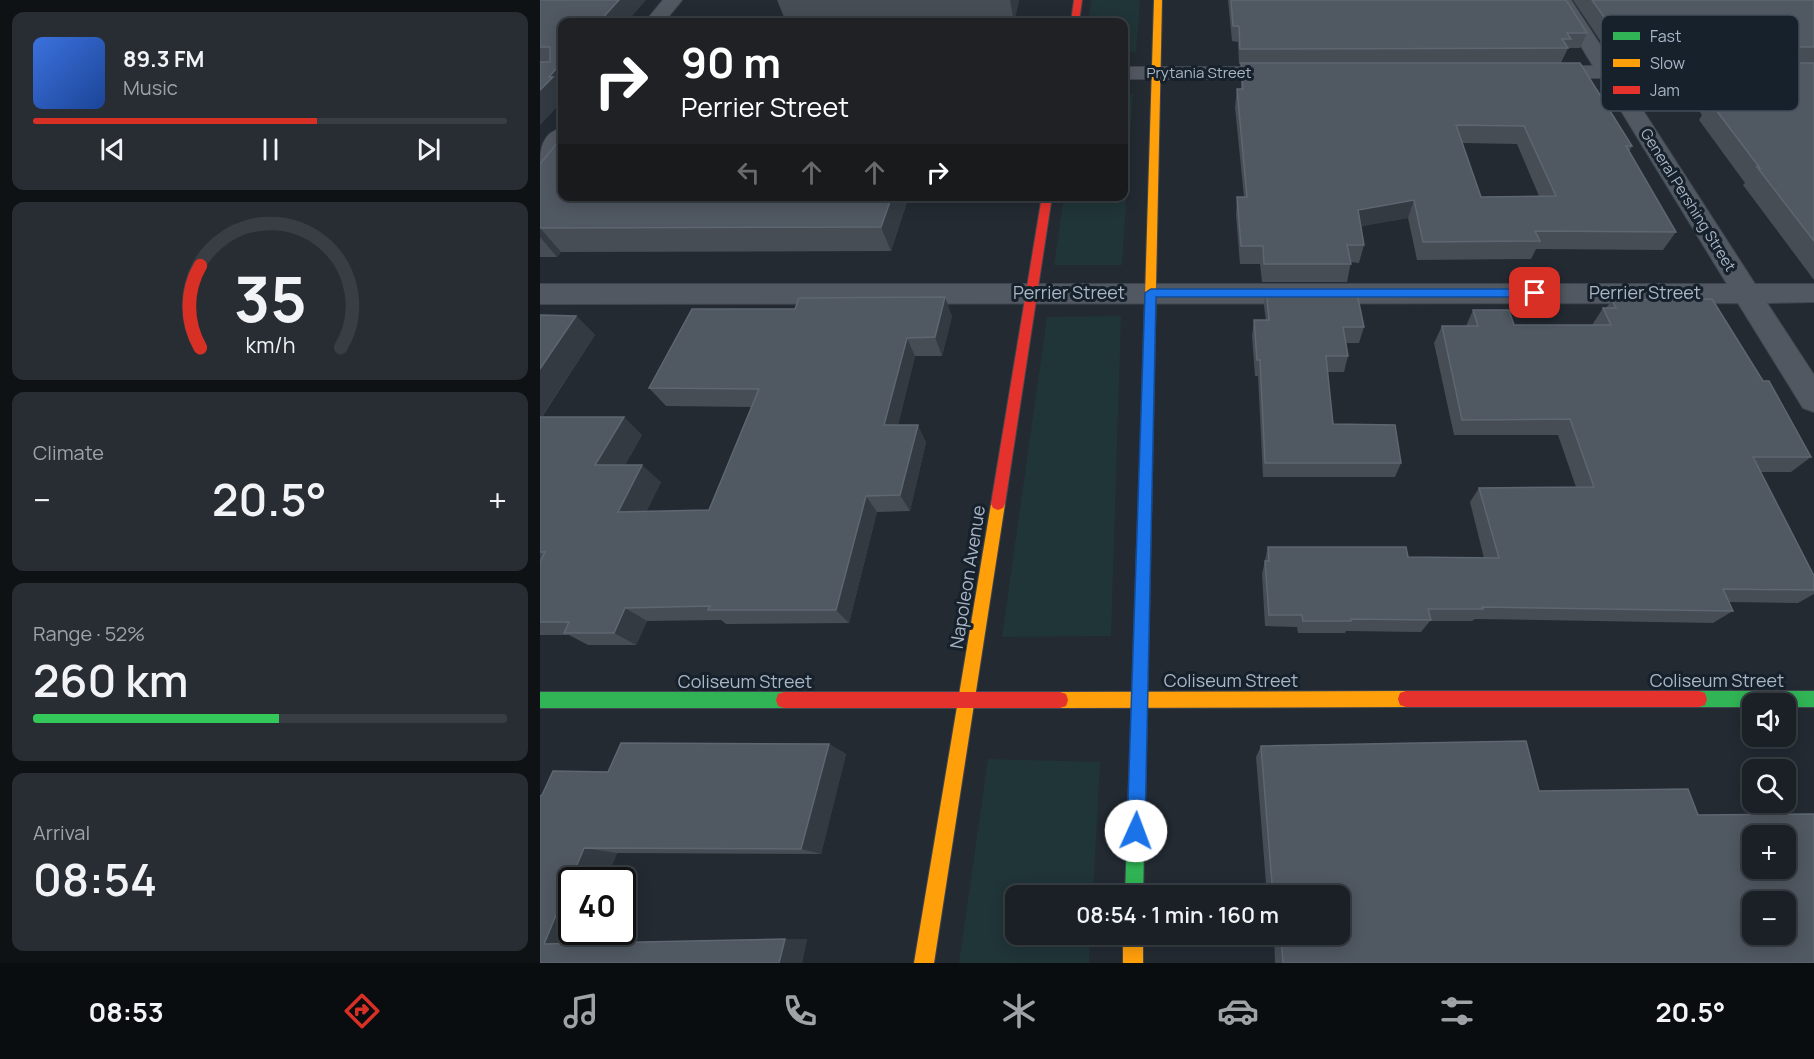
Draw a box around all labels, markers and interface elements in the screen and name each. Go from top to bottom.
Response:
legend [1601,15,1799,111]
text: Fast [1650,25,1681,47]
text: 90 m [681,33,781,91]
icon: right [582,42,660,120]
text: 89.3 FM [123,44,204,74]
text: Slow [1650,52,1685,74]
street label: Prytania Street [1146,62,1252,83]
text: Music [123,74,178,101]
text: Jam [1650,79,1680,101]
text: Perrier Street [681,88,849,125]
street label: General Pershing Street [1636,124,1741,275]
icon: previous [96,133,129,166]
icon: pause [254,133,287,166]
icon: next [412,133,445,166]
icon: left [732,156,765,189]
icon: ahead [795,156,828,189]
icon: ahead [858,156,891,189]
icon: right [921,156,954,189]
text: 35 [234,255,306,341]
pin [1509,267,1560,318]
icon: arrive [1518,276,1551,309]
street label: Perrier Street [1013,280,1125,304]
street label: Perrier Street [1589,280,1701,304]
text: km/h [245,331,295,360]
text: Climate [33,439,104,466]
text: 20.5° [212,468,327,530]
text: − [33,477,51,522]
text: + [488,477,507,522]
street label: Napoleon Avenue [944,503,990,650]
text: Range · 52% [33,620,145,647]
text: 260 km [33,649,189,711]
street label: Coliseum Street [1164,668,1298,692]
street label: Coliseum Street [1650,668,1784,692]
street label: Coliseum Street [678,669,812,693]
map controls [1742,693,1796,945]
button: sound [1742,693,1796,747]
button: search [1742,759,1796,813]
position arrow [1104,799,1168,863]
text: Arrival [33,819,90,846]
button: + [1742,825,1796,879]
text: 08:54 [33,848,157,910]
speed limit sign: 40 [558,867,636,945]
button: − [1742,891,1796,945]
text: 08:54 · 1 min · 160 m [1076,900,1279,930]
icon: directions [341,990,383,1032]
icon: music [560,990,602,1032]
icon: phone [779,990,821,1032]
icon: climate [998,990,1040,1032]
icon: car [1217,990,1259,1032]
icon: filters [1436,990,1478,1032]
text: 08:53 [89,993,164,1030]
text: 20.5° [1655,993,1725,1030]

